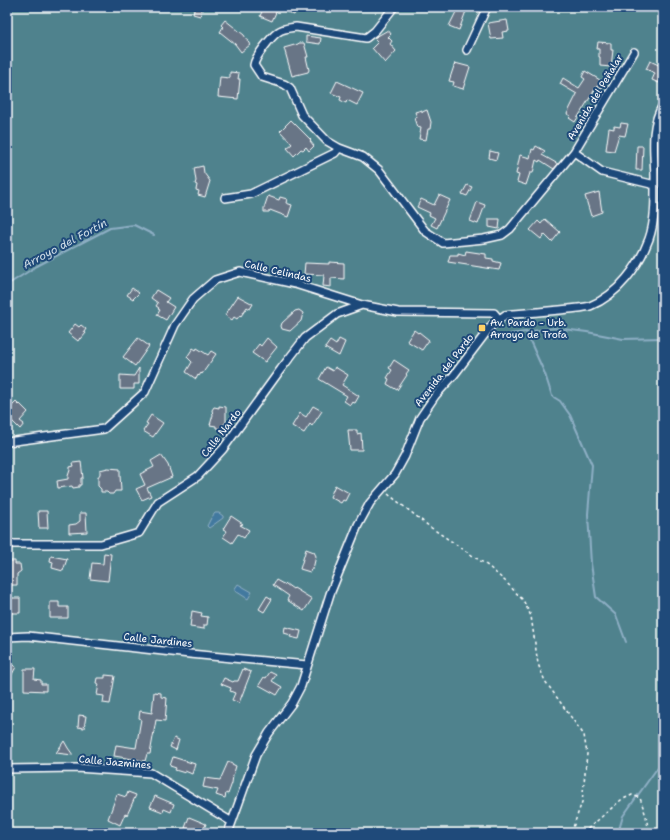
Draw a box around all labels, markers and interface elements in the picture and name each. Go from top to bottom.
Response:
street label: Avenida del Peñalar [564,52,626,142]
water label: Arroyo del Fortín [20,215,110,273]
street label: Calle Celindas [243,257,313,285]
place label: Av. Pardo - Urb. Arroyo de Trofa [490,316,568,341]
marker: Av. Pardo - Urb. Arroyo de Trofa [477,323,487,333]
street label: Avenida del Pardo [412,331,476,409]
street label: Calle Nardo [198,406,244,460]
street label: Calle Jardines [123,630,193,650]
street label: Calle Jazmines [78,752,152,772]

